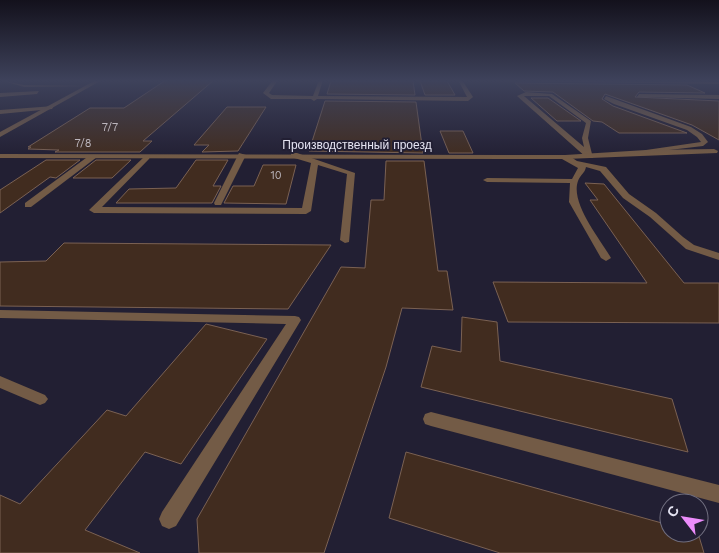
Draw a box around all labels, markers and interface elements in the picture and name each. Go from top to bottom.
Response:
house number: 7/7 [102,121,118,134]
house number: 7/8 [75,137,92,150]
street label: Производственный проезд [282,138,432,152]
house number: 10 [270,169,282,182]
north arrow [659,493,709,543]
text: С [663,503,682,520]

